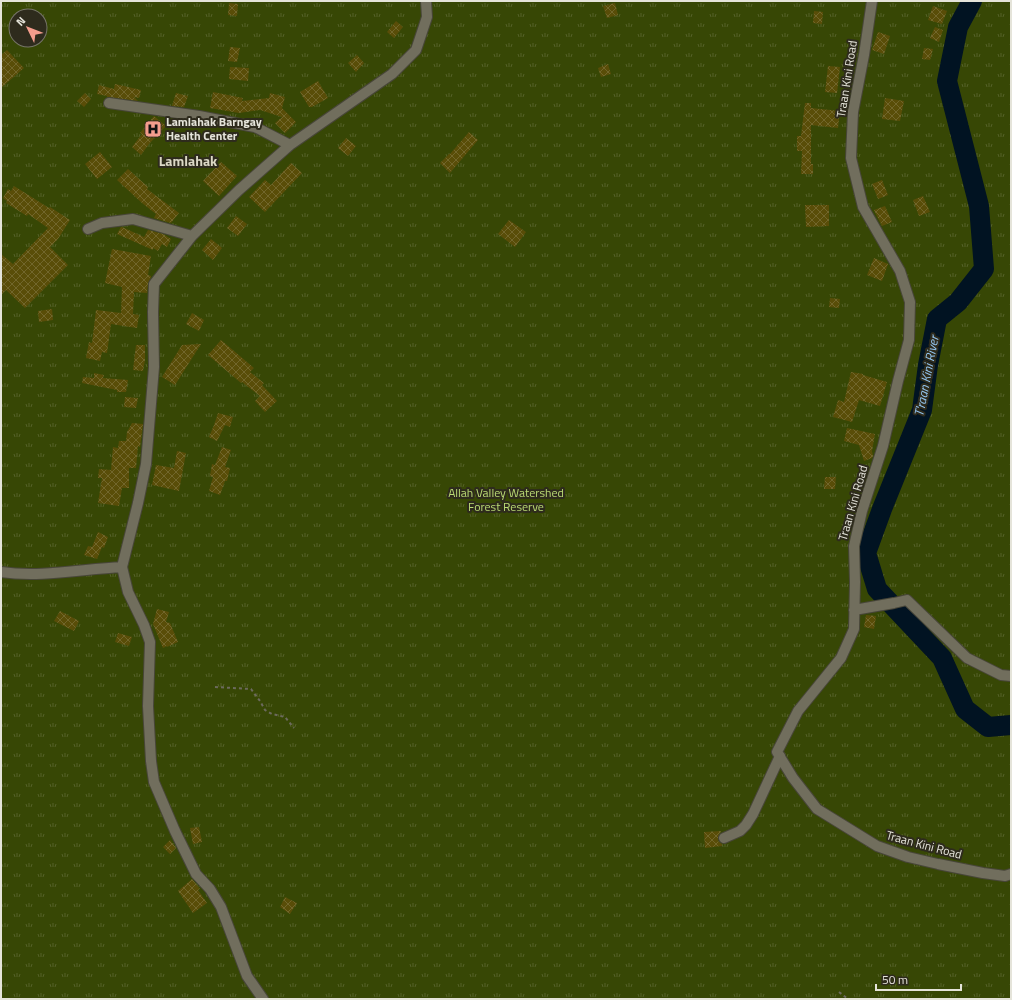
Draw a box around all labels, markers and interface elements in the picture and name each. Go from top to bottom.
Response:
north arrow [8,8,48,48]
text: N [12,13,29,29]
street label: Traan Kini Road [831,39,862,119]
place label: Lamlahak Barngay Health Center [166,112,262,145]
hospital icon: Lamlahak Barngay Health Center [143,119,163,139]
district label: Lamlahak [159,150,218,171]
water label: T'raan Kini River [908,332,944,418]
street label: Traan Kini Road [833,463,872,543]
park label: Allah Valley Watershed Forest Reserve [448,483,564,516]
street label: Traan Kini Road [884,825,964,864]
scale bar [876,966,961,992]
text: 50 m [882,970,908,989]

